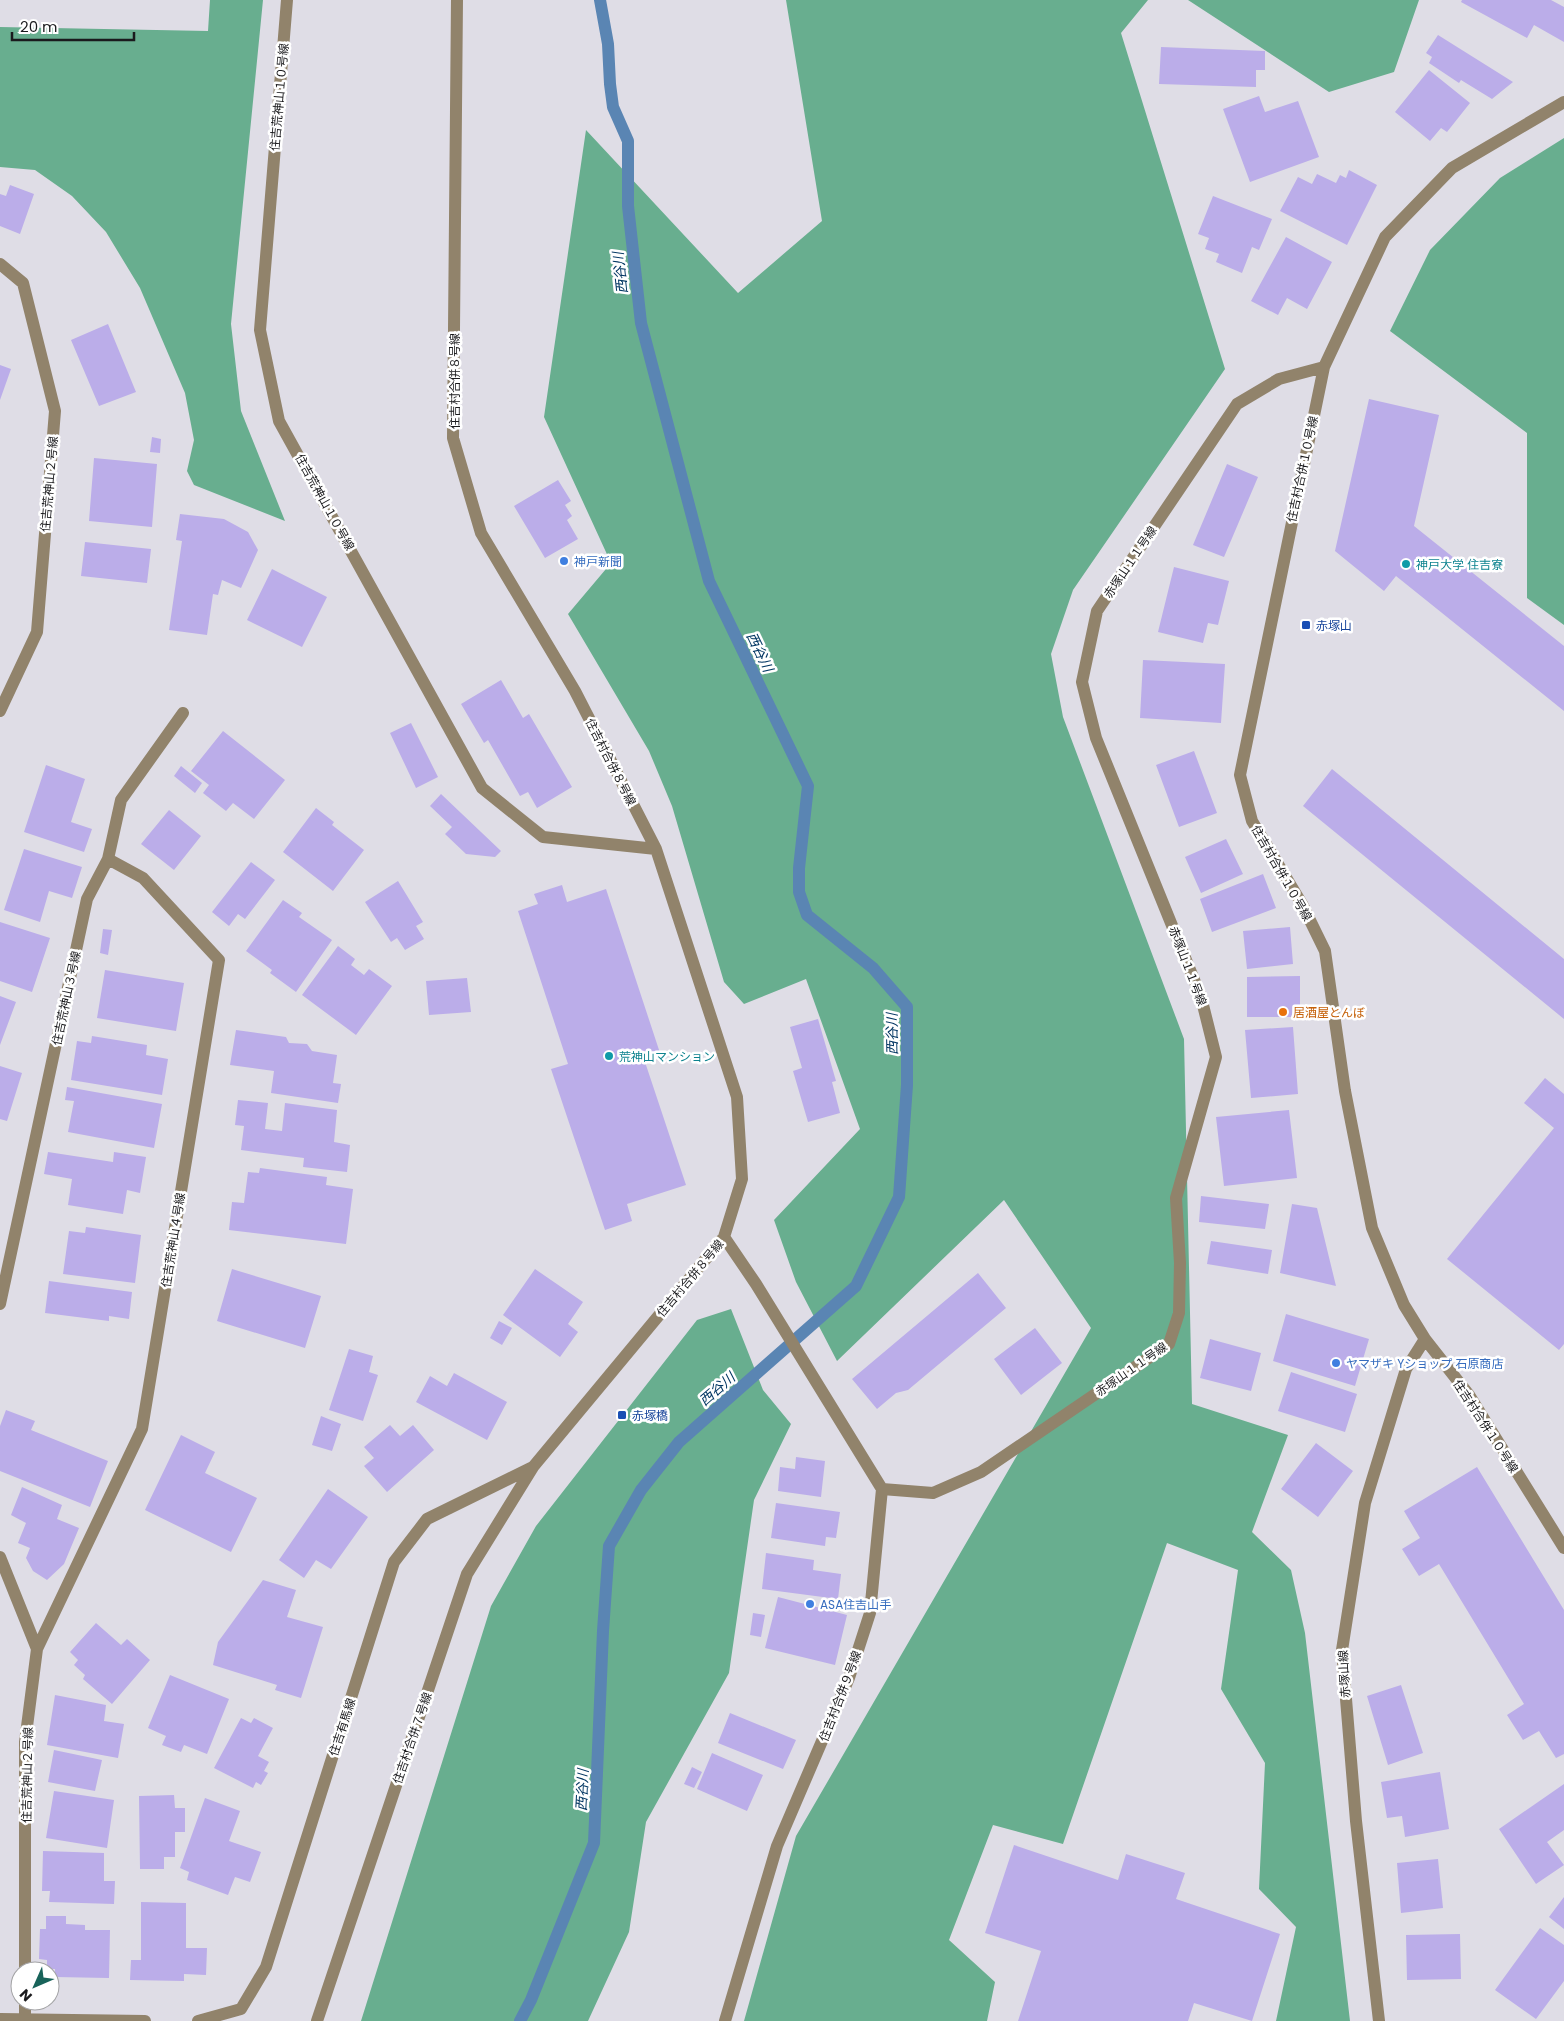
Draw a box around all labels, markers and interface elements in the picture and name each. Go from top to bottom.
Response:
scale bar [12,10,135,42]
text: 20 m [20,16,58,37]
street label: 住吉荒神山１０号線 [266,42,292,152]
water label: 西谷川 [608,249,632,295]
street label: 住吉村合併８号線 [446,333,463,429]
street label: 住吉村合併１０号線 [1282,414,1322,524]
street label: 住吉荒神山２号線 [36,435,62,533]
street label: 住吉荒神山１０号線 [291,451,359,553]
street label: 赤塚山１１号線 [1099,522,1161,602]
place label: 神戸新聞 [574,553,622,570]
marker: 神戸新聞 [558,555,570,567]
place label: 神戸大学 住吉寮 [1416,556,1503,573]
marker: 神戸大学 住吉寮 [1400,558,1412,570]
place label: 赤塚山 [1316,617,1352,634]
marker: 赤塚山 [1300,619,1312,631]
water label: 西谷川 [742,629,779,677]
street label: 住吉村合併８号線 [582,715,640,809]
street label: 住吉村合併１０号線 [1248,822,1316,924]
street label: 赤塚山１１号線 [1165,924,1211,1008]
street label: 住吉荒神山３号線 [48,949,84,1047]
place label: 居酒屋とんぼ [1293,1004,1365,1021]
marker: 居酒屋とんぼ [1277,1006,1289,1018]
water label: 西谷川 [882,1011,902,1055]
place label: 荒神山マンション [619,1048,715,1065]
marker: 荒神山マンション [603,1050,615,1062]
street label: 住吉荒神山４号線 [157,1191,189,1289]
street label: 住吉村合併８号線 [653,1236,727,1320]
street label: 赤塚山１１号線 [1092,1338,1170,1400]
place label: ヤマザキ Yショップ 石原商店 [1346,1355,1503,1372]
marker: ヤマザキ Yショップ 石原商店 [1330,1357,1342,1369]
water label: 西谷川 [695,1366,741,1410]
street label: 住吉村合併１０号線 [1449,1376,1523,1476]
place label: 赤塚橋 [632,1407,668,1424]
marker: 赤塚橋 [616,1409,628,1421]
place label: ASA住吉山手 [820,1596,891,1613]
marker: ASA住吉山手 [804,1598,816,1610]
street label: 住吉村合併９号線 [815,1648,865,1744]
street label: 赤塚山線 [1334,1650,1354,1698]
street label: 住吉村合併７号線 [388,1690,436,1786]
street label: 住吉有馬線 [325,1696,359,1758]
street label: 住吉荒神山２号線 [18,1727,36,1823]
water label: 西谷川 [571,1767,593,1811]
north arrow [10,1961,60,2011]
text: N [15,1984,37,2006]

